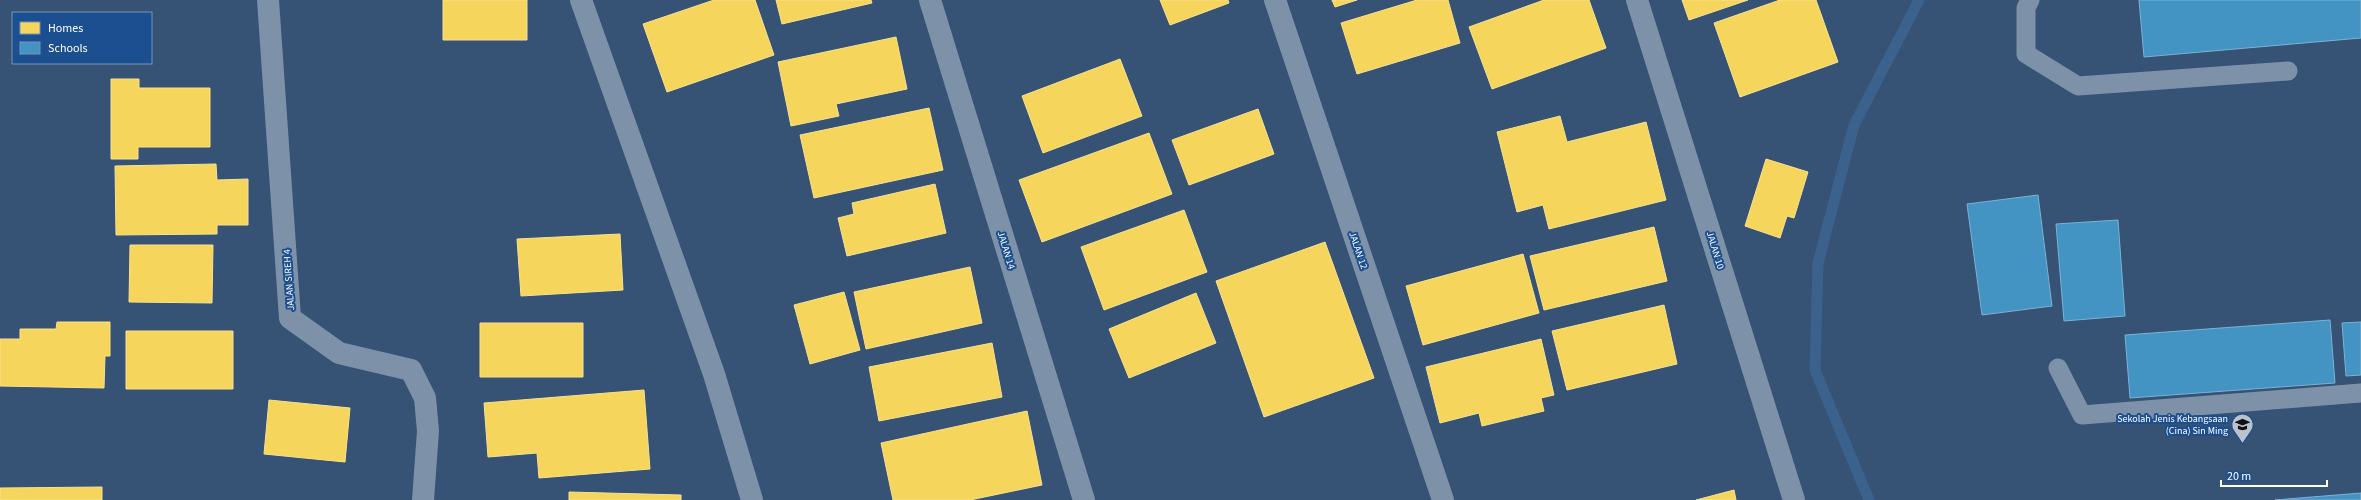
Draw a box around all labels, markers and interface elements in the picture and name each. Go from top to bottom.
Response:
legend [12,12,152,64]
text: Homes [48,20,83,37]
text: Schools [48,40,88,57]
street label: JALAN 14 [994,230,1018,271]
street label: JALAN 12 [1345,230,1371,271]
street label: JALAN 10 [1703,230,1727,271]
street label: JALAN SIREH 4 [280,249,298,311]
school or university icon: Sekolah Jenis Kebangsaan (Cina) Sin Ming [2230,411,2256,444]
place label: Sekolah Jenis Kebangsaan (Cina) Sin Ming [2117,412,2228,438]
scale bar [2221,462,2327,488]
text: 20 m [2227,468,2251,485]

